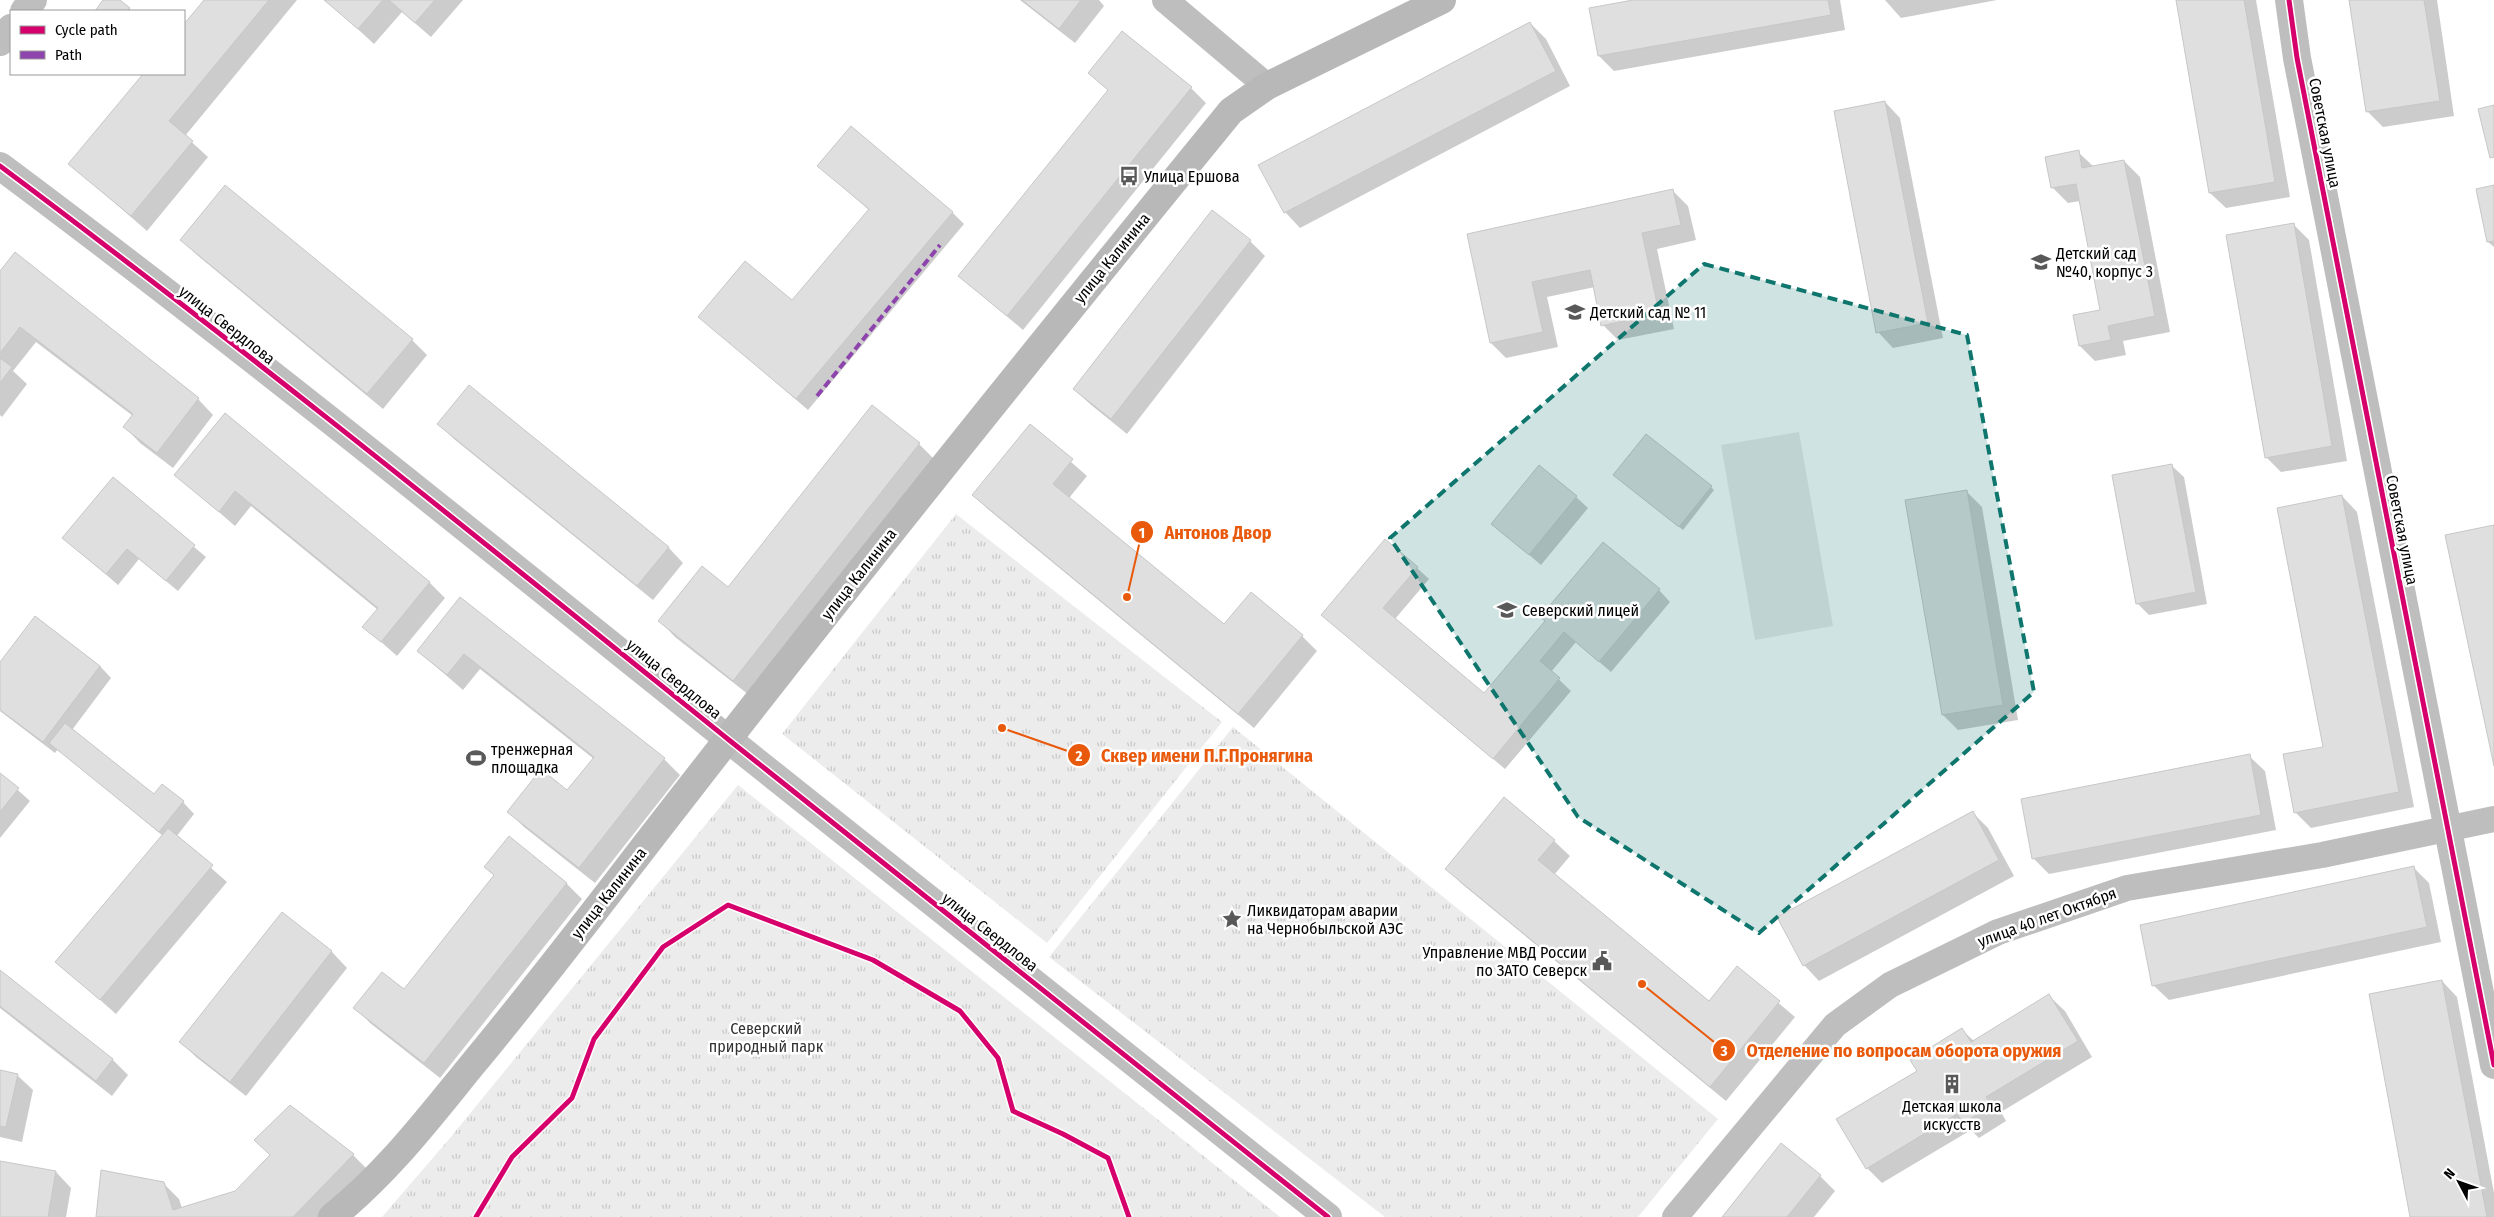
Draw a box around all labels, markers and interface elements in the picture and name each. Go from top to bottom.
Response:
legend [10,10,185,75]
text: Cycle path [55,21,118,39]
text: Path [55,46,82,64]
street label: Советская улица [2305,76,2345,190]
bus stop icon: Улица Ершова [1118,165,1140,187]
place label: Улица Ершова [1143,167,1240,186]
street label: улица Калинина [1070,209,1154,307]
place label: Детский сад №40, корпус 3 [2055,244,2153,281]
school or university icon: Детский сад №40, корпус 3 [2030,251,2052,273]
street label: улица Свердлова [175,282,279,368]
school or university icon: Детский сад № 11 [1564,301,1586,323]
place label: Детский сад № 11 [1589,303,1706,322]
street label: Советская улица [2382,473,2422,587]
callout: Антонов Двор [1129,516,1282,549]
text: Антонов Двор [1163,522,1272,544]
text: 1 [1139,524,1145,542]
street label: улица Калинина [818,525,901,623]
school or university icon: Северский лицей [1496,599,1518,621]
place label: Северский лицей [1522,601,1639,620]
street label: улица Свердлова [623,635,725,723]
callout: Сквер имени П.Г.Пронягина [1066,739,1323,772]
place label: тренжерная площадка [491,740,573,777]
text: Сквер имени П.Г.Пронягина [1101,745,1313,767]
sports icon: тренжерная площадка [465,747,487,769]
text: 2 [1075,747,1083,765]
street label: улица Калинина [568,844,651,942]
street label: улица 40 лет Октября [1975,883,2119,951]
street label: улица Свердлова [938,889,1042,975]
place label: Ликвидаторам аварии на Чернобыльской АЭС [1247,901,1403,938]
place icon: Ликвидаторам аварии на Чернобыльской АЭС [1221,908,1243,930]
place label: Управление МВД России по ЗАТО Северск [1422,943,1587,980]
public building icon: Управление МВД России по ЗАТО Северск [1591,950,1613,972]
park label: Северский природный парк [709,1019,824,1056]
callout: Отделение по вопросам оборота оружия [1712,1034,2071,1067]
text: Отделение по вопросам оборота оружия [1747,1040,2061,1062]
text: 3 [1719,1042,1728,1060]
building icon: Детская школа искусств [1941,1073,1963,1095]
place label: Детская школа искусств [1901,1097,2002,1134]
north arrow [2434,1157,2484,1207]
text: N [2440,1165,2459,1183]

